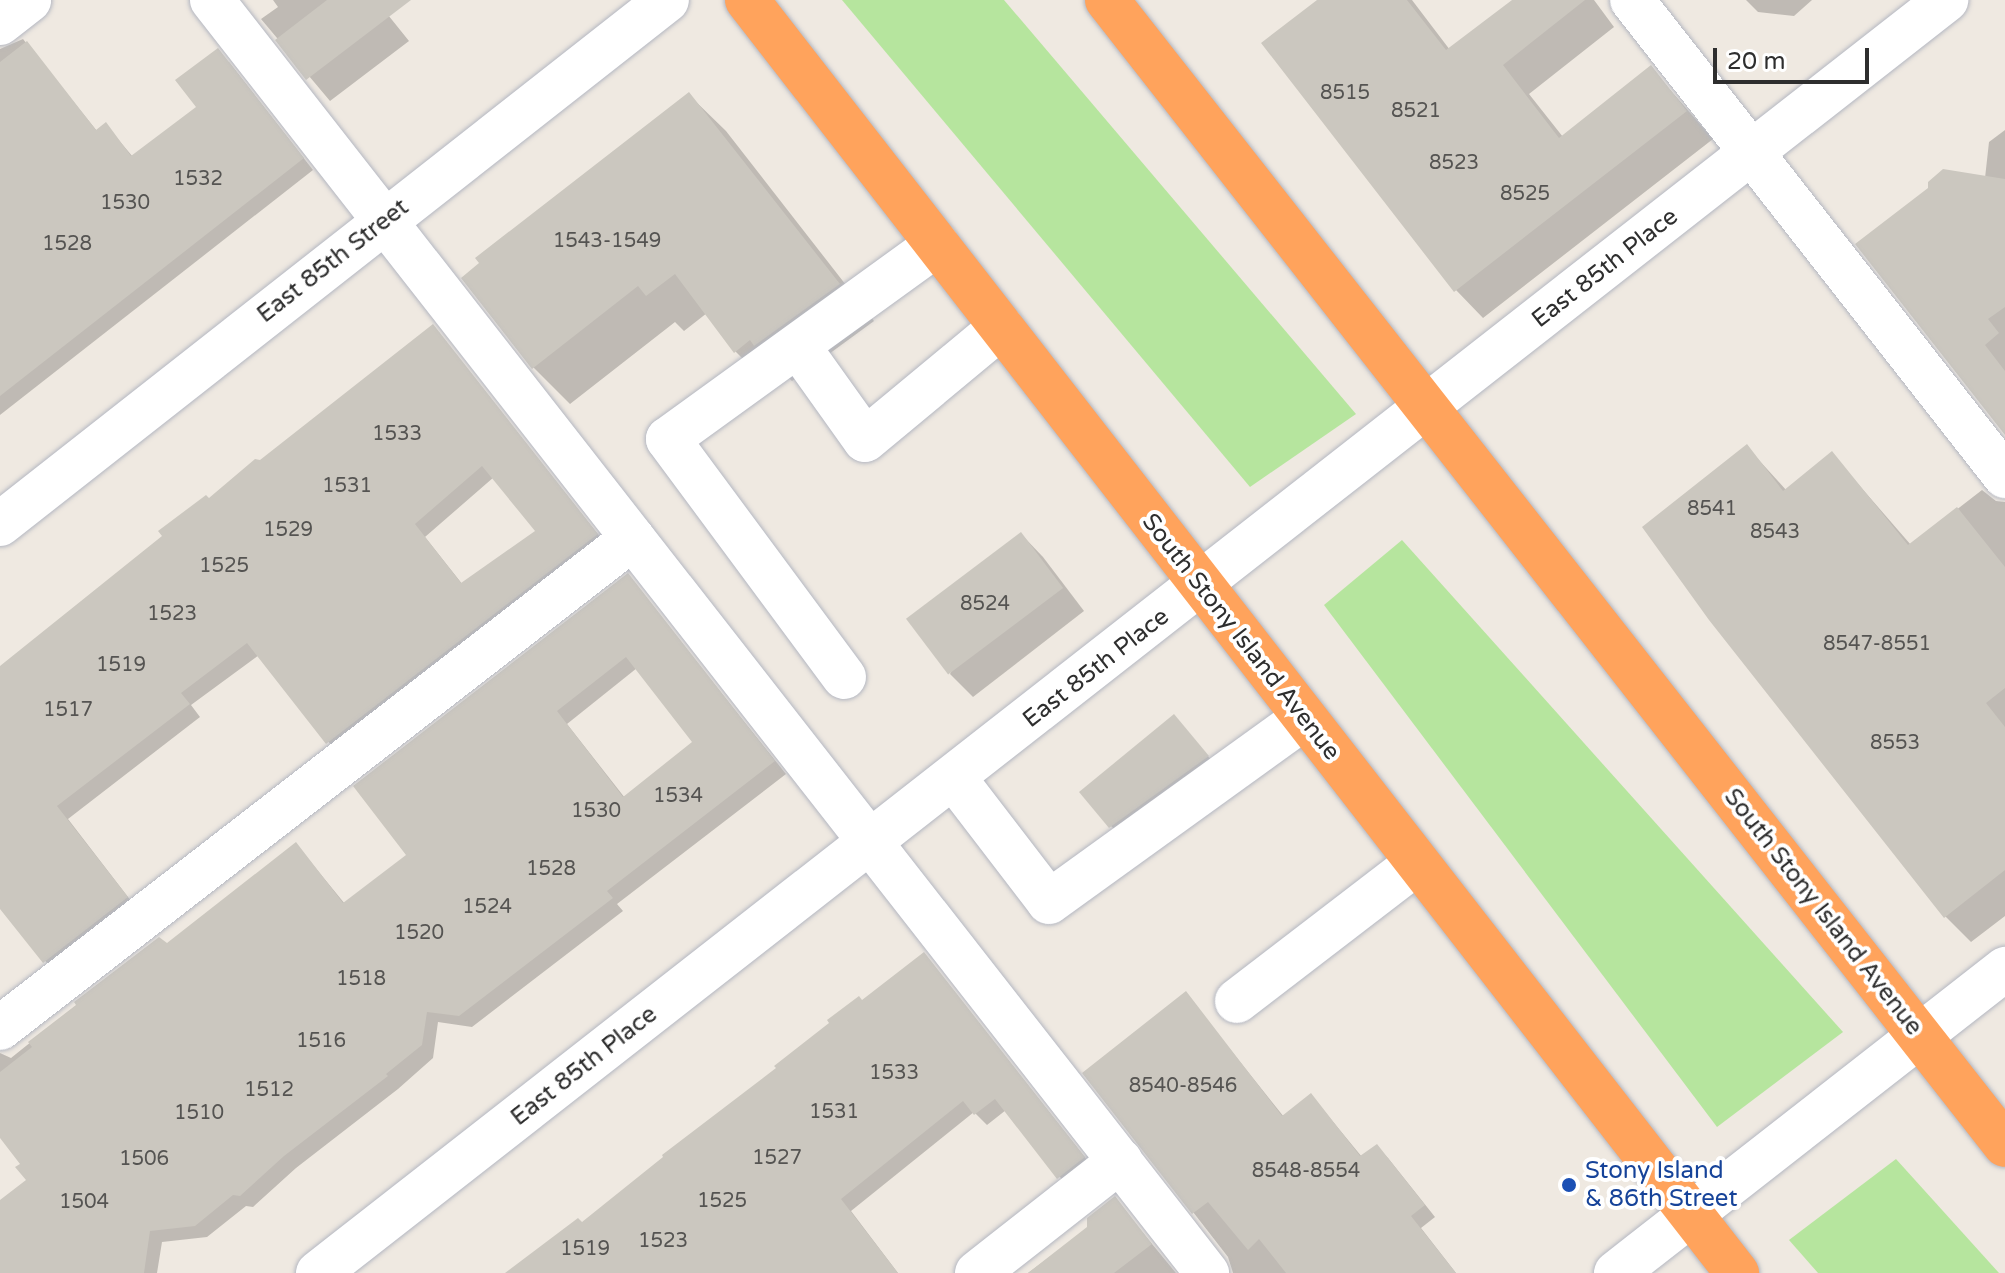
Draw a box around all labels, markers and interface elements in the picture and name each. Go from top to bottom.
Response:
scale bar [1717,32,1873,82]
text: 20 m [1727,47,1785,76]
house number: 8515 [1320,81,1370,105]
house number: 8521 [1391,99,1441,123]
house number: 8523 [1429,151,1479,175]
house number: 1532 [173,167,223,191]
house number: 8525 [1500,182,1550,206]
house number: 1530 [100,191,150,215]
street label: East 85th Street [252,193,414,329]
street label: East 85th Place [1526,202,1684,334]
house number: 1543-1549 [553,229,661,253]
house number: 1528 [42,232,92,256]
house number: 1533 [372,422,422,446]
house number: 1531 [322,474,372,498]
house number: 8541 [1687,497,1737,521]
street label: South Stony Island Avenue [1136,508,1346,766]
house number: 1529 [263,518,313,542]
house number: 8543 [1750,520,1800,544]
house number: 1525 [199,554,249,578]
house number: 8524 [960,592,1010,616]
house number: 1523 [147,602,197,626]
street label: East 85th Place [1017,602,1175,734]
house number: 8547-8551 [1823,632,1931,656]
house number: 1519 [96,653,146,677]
house number: 1517 [43,698,93,722]
house number: 8553 [1870,731,1920,755]
street label: South Stony Island Avenue [1718,783,1928,1041]
house number: 1534 [653,784,703,808]
house number: 1530 [571,799,621,823]
house number: 1528 [526,857,576,881]
house number: 1524 [462,895,512,919]
house number: 1520 [394,921,444,945]
house number: 1518 [336,967,386,991]
street label: East 85th Place [505,1000,663,1132]
house number: 1516 [296,1029,346,1053]
house number: 1533 [869,1061,919,1085]
house number: 8540-8546 [1129,1074,1237,1098]
house number: 1512 [244,1078,294,1102]
house number: 1531 [809,1100,859,1124]
house number: 1510 [174,1101,224,1125]
house number: 1527 [752,1146,802,1170]
house number: 1506 [119,1147,169,1171]
place label: Stony Island & 86th Street [1585,1157,1738,1213]
house number: 8548-8554 [1252,1159,1360,1183]
marker: Stony Island & 86th Street [1560,1176,1578,1194]
house number: 1525 [697,1189,747,1213]
house number: 1504 [59,1190,109,1214]
house number: 1523 [638,1229,688,1253]
house number: 1519 [560,1237,610,1261]

